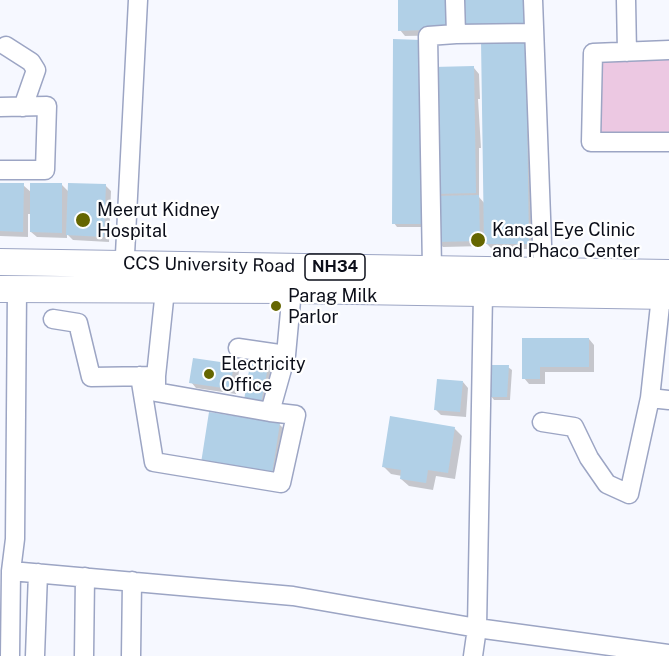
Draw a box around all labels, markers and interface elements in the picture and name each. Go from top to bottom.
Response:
place label: Meerut Kidney Hospital [97,199,220,242]
marker: Meerut Kidney Hospital [74,211,92,229]
place label: Kansal Eye Clinic and Phaco Center [492,219,640,262]
marker: Kansal Eye Clinic and Phaco Center [469,231,487,249]
street label: CCS University Road [123,253,295,277]
road number: NH34 [305,254,365,280]
place label: Parag Milk Parlor [288,285,377,328]
marker: Parag Milk Parlor [269,299,283,313]
place label: Electricity Office [221,353,306,395]
marker: Electricity Office [202,367,216,381]

